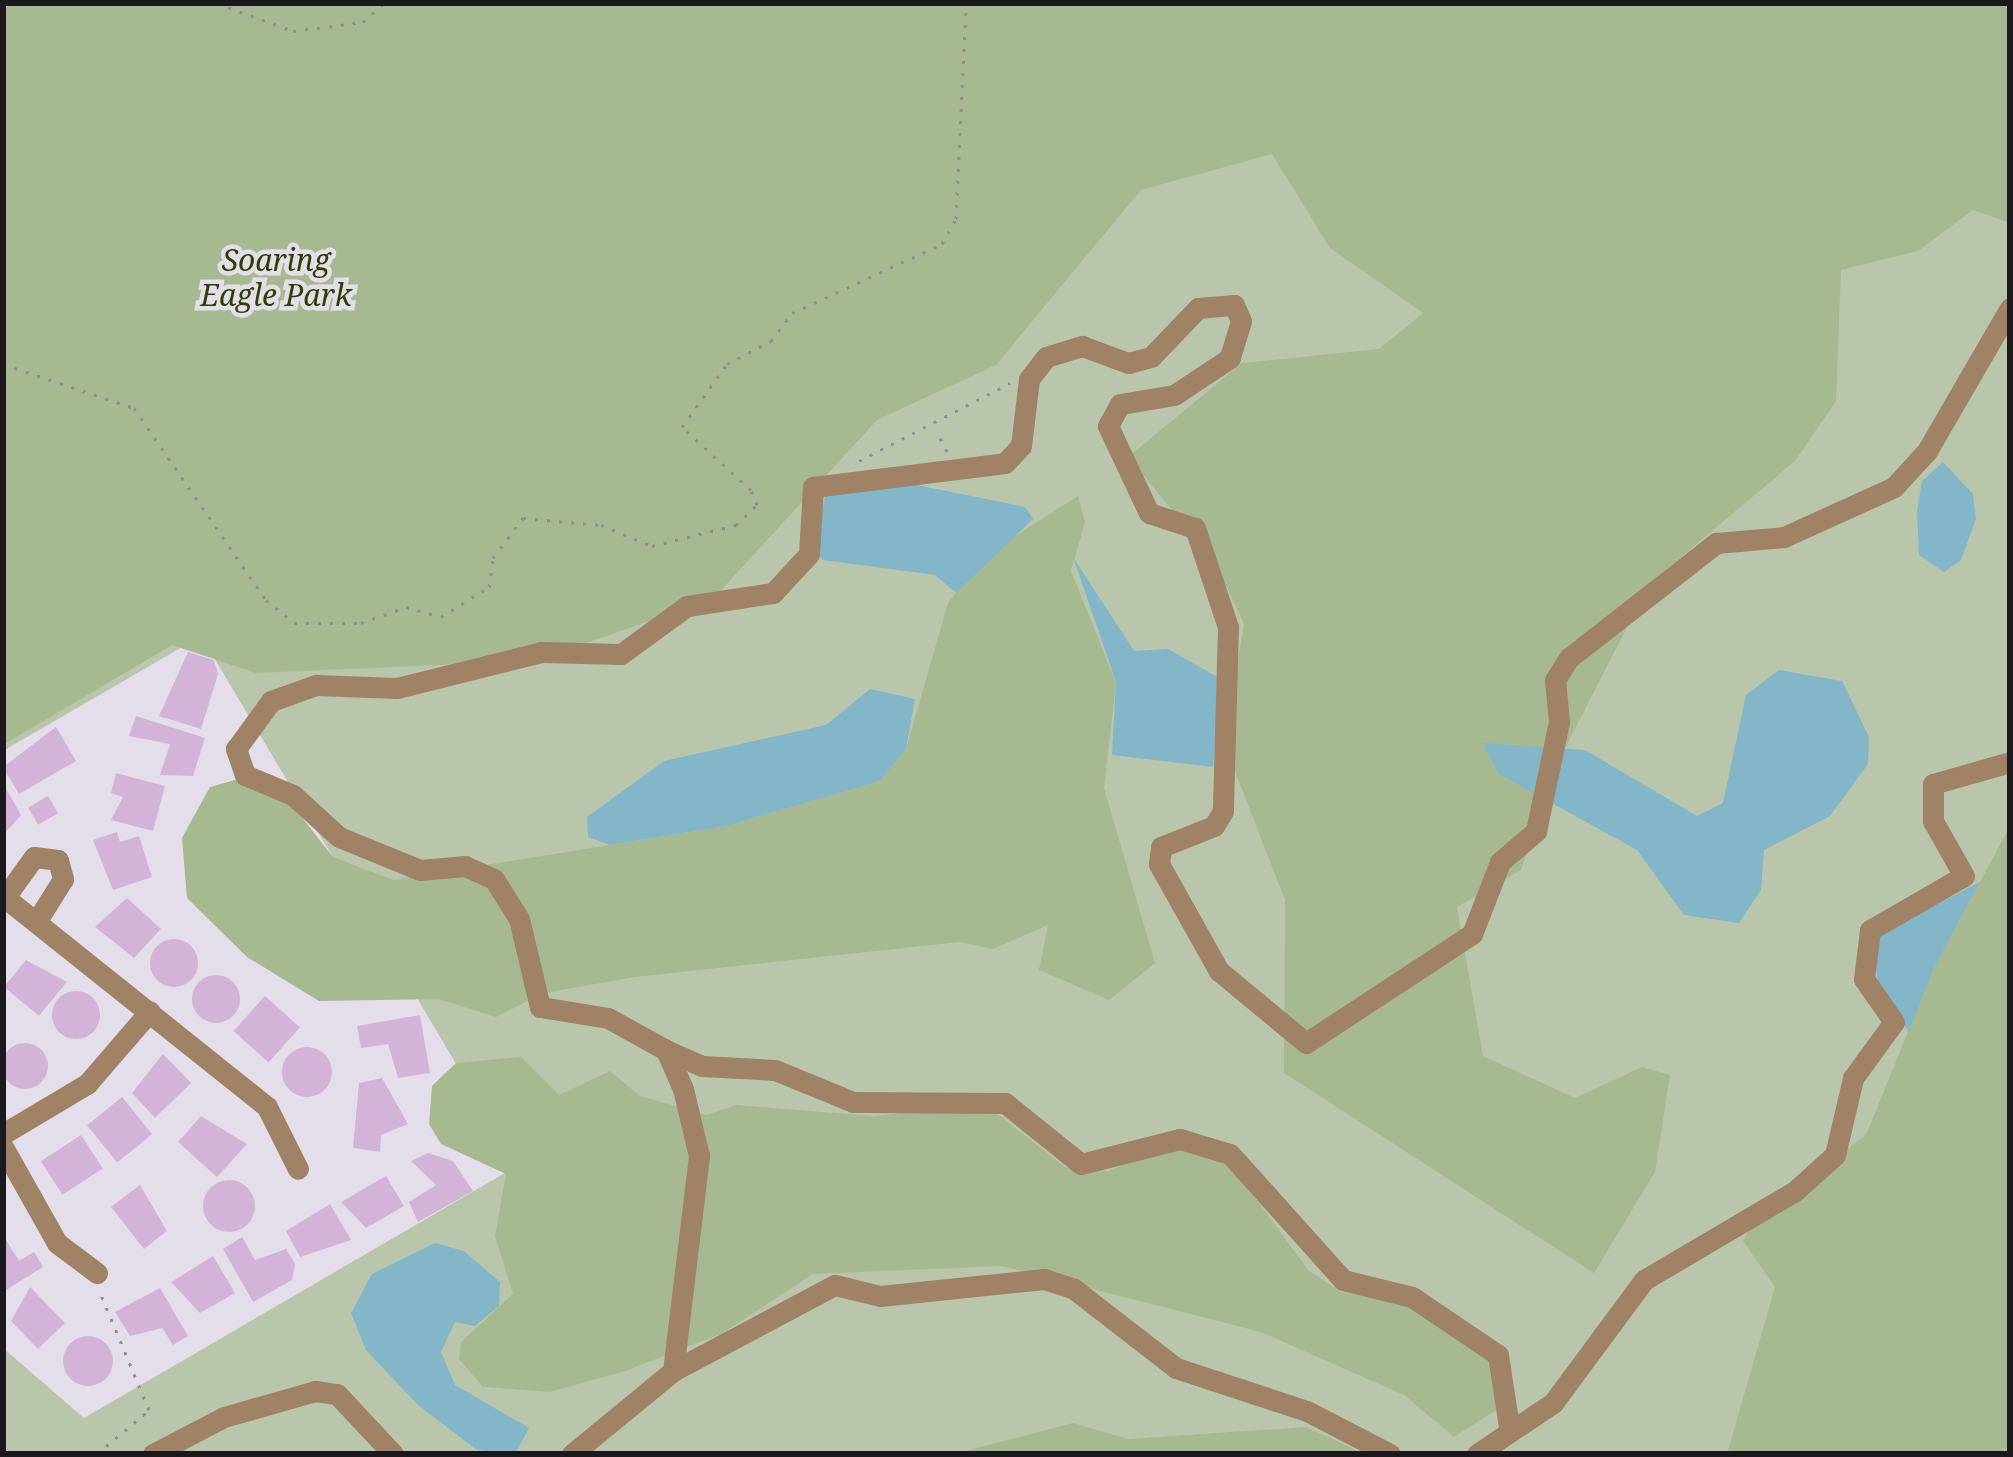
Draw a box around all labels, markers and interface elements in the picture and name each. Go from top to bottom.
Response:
park label: Soaring Eagle Park [200,242,352,312]

